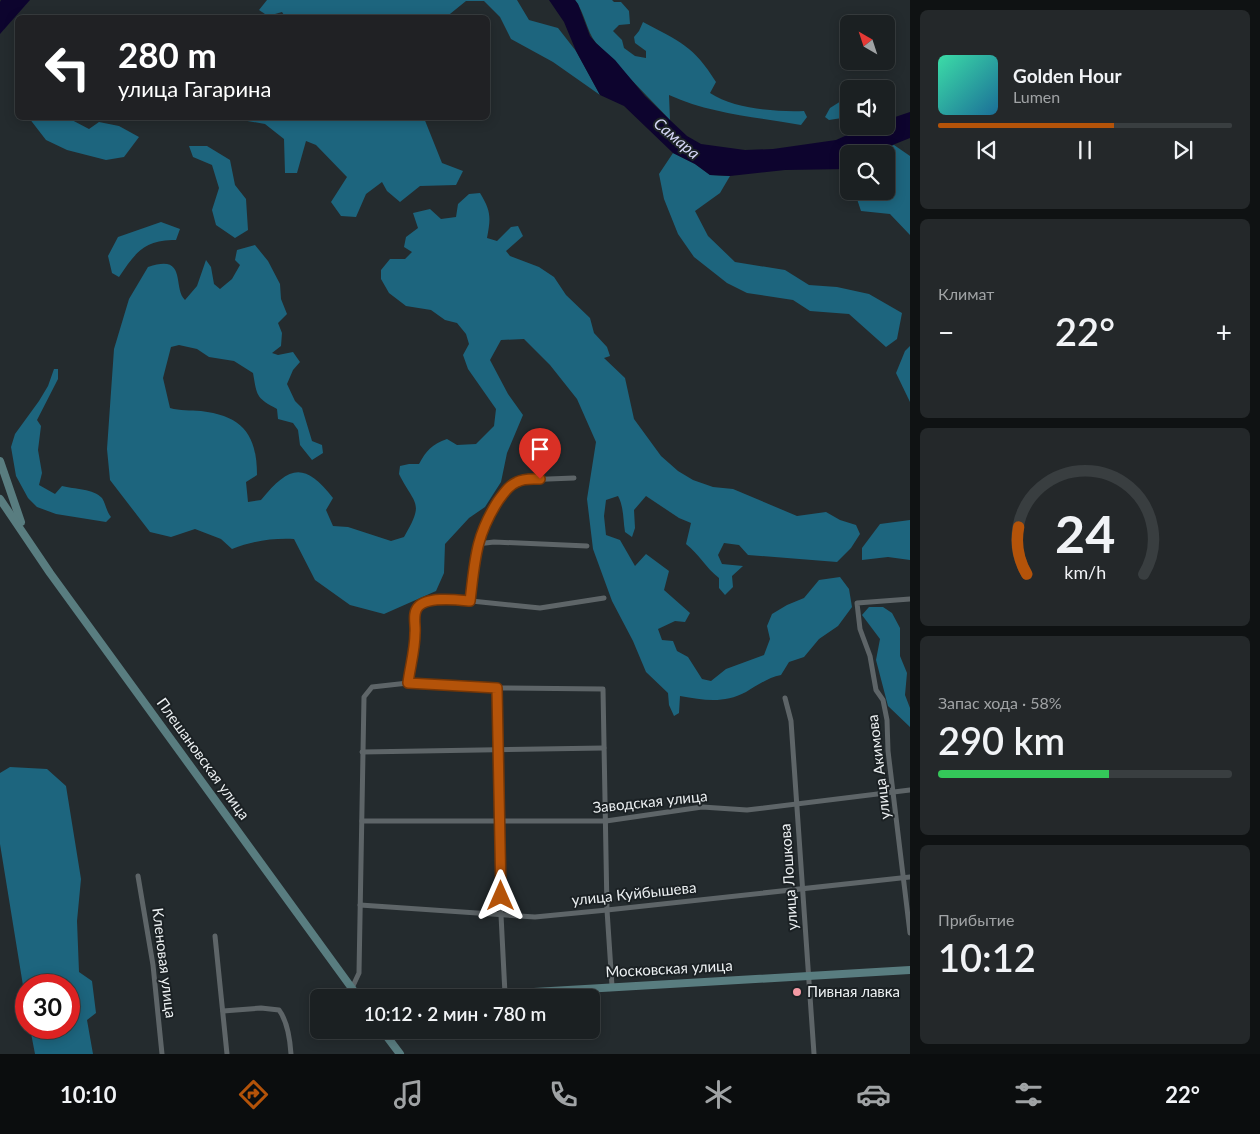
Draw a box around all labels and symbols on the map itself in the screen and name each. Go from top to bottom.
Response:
north arrow [840,15,895,70]
water label: Самара [651,113,704,162]
pin [519,428,561,479]
street label: Плешановская улица [154,694,254,823]
street label: улица Акимова [863,714,893,820]
street label: Заводская улица [592,786,708,816]
street label: улица Лошкова [775,823,801,931]
position arrow [474,869,526,921]
street label: улица Куйбышева [571,878,697,909]
street label: Кленовая улица [149,907,181,1019]
street label: Московская улица [605,956,733,980]
speed limit sign: 30 [15,974,80,1039]
place label: Пивная лавка [807,982,900,1000]
marker: Пивная лавка [791,986,803,998]

